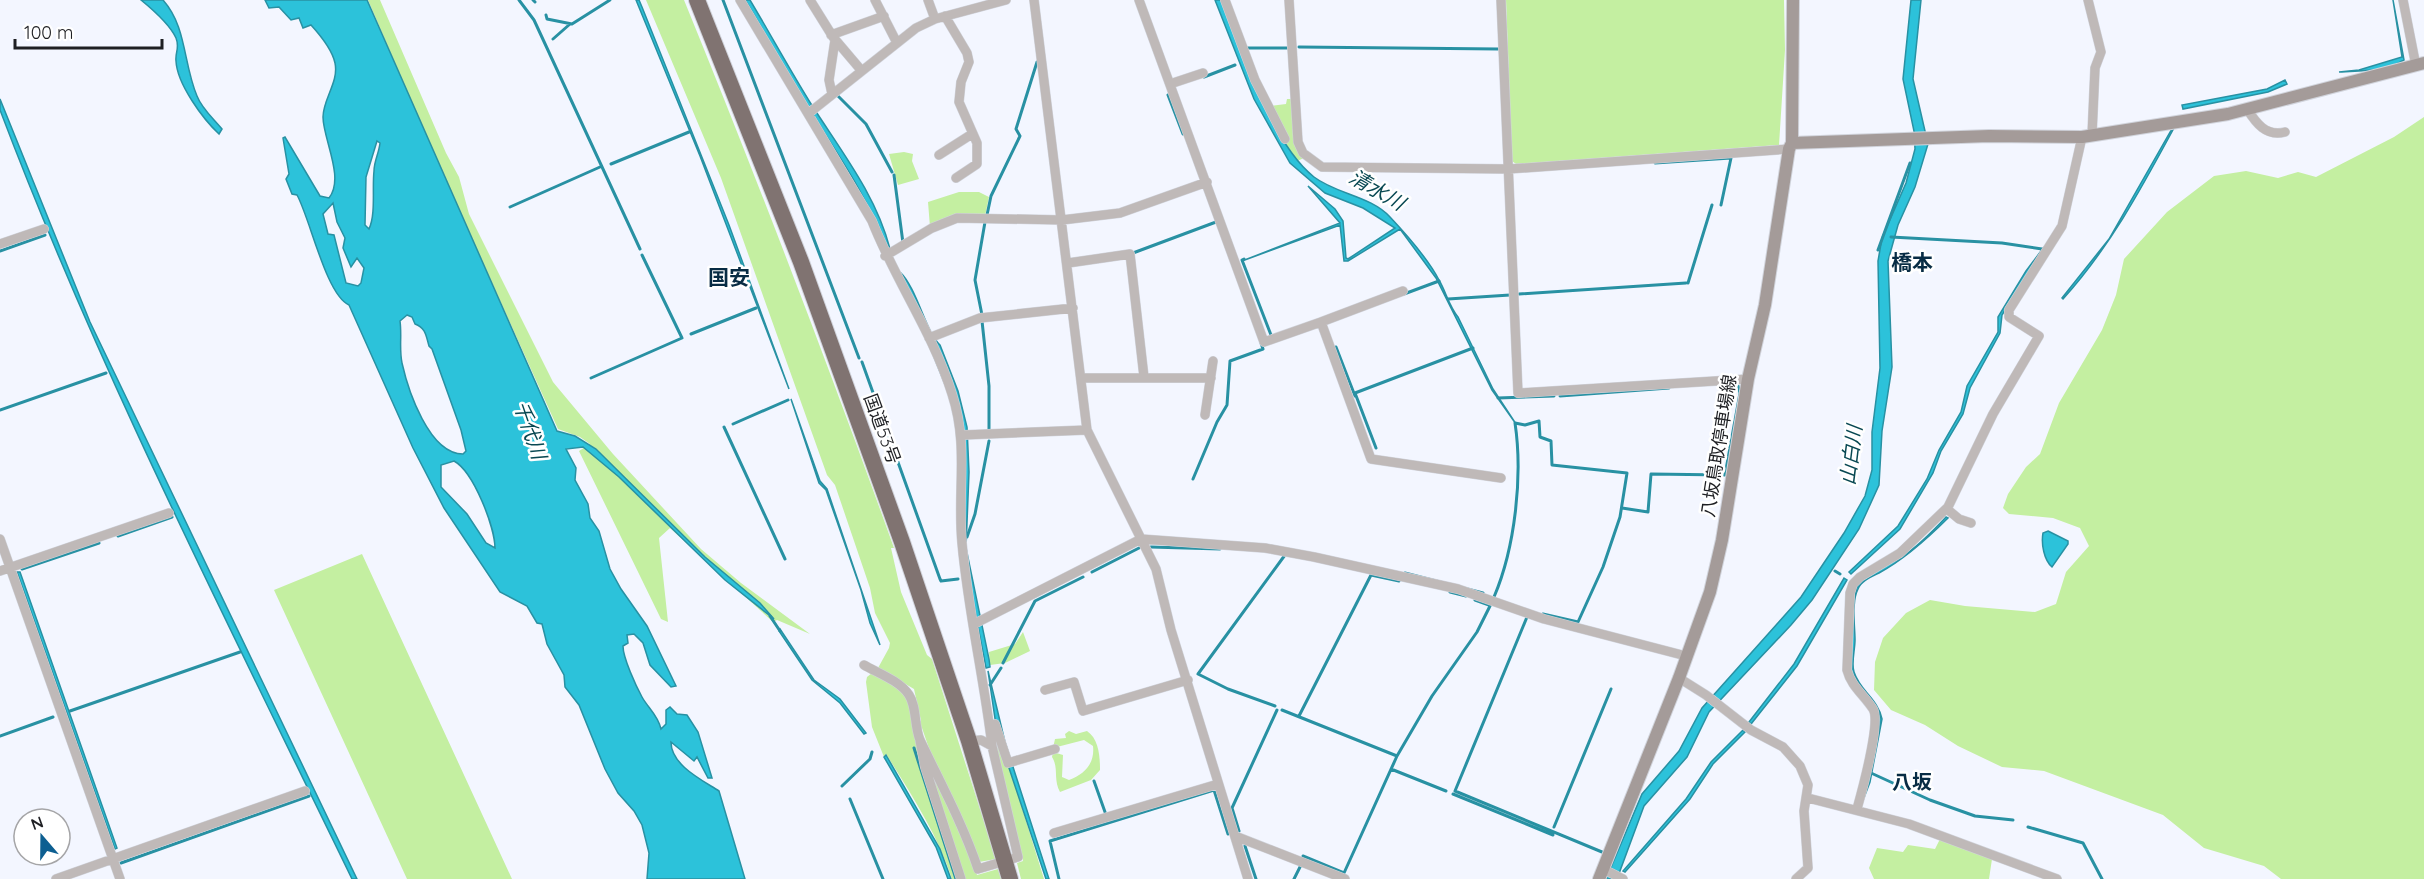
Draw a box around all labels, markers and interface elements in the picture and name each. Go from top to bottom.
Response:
scale bar [15,12,162,50]
text: 100 m [24,21,73,44]
water label: 清水川 [1345,164,1411,216]
district label: 橋本 [1891,249,1933,275]
district label: 国安 [708,264,750,290]
street label: 八坂鳥取停車場線 [1696,373,1741,519]
street label: 国道53号 [859,390,906,467]
water label: 千代川 [509,397,553,464]
water label: 山白川 [1834,422,1867,486]
district label: 八坂 [1892,769,1932,794]
north arrow [12,807,72,867]
text: N [28,811,46,834]

